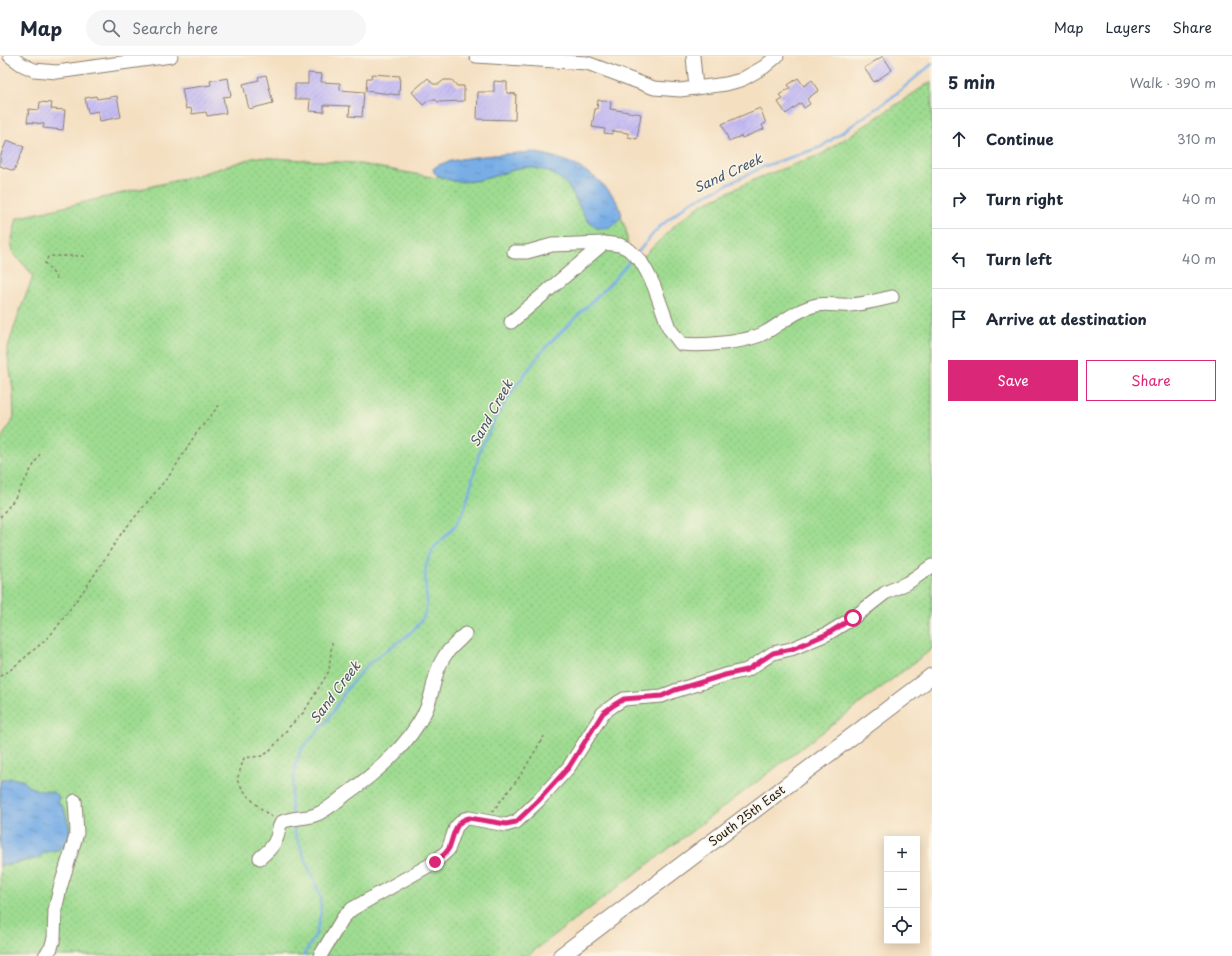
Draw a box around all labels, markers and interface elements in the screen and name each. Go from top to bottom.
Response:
search box [86,10,366,46]
text: Map [20,14,62,42]
text: Search here [132,16,218,39]
icon: search [100,17,122,39]
text: Map [1054,17,1084,38]
text: Layers [1106,17,1151,38]
text: Share [1173,17,1212,38]
text: 5 min [948,69,995,95]
text: Walk · 390 m [1130,73,1216,92]
text: Continue [986,127,1054,150]
icon: ahead [948,128,970,150]
text: 310 m [1177,129,1216,148]
water label: Sand Creek [690,148,766,197]
text: Turn right [986,187,1063,210]
icon: right [948,188,970,210]
text: 40 m [1182,189,1216,208]
text: Turn left [986,247,1052,270]
icon: left [948,248,970,270]
text: 40 m [1182,249,1216,268]
text: Arrive at destination [986,307,1147,330]
icon: arrive [948,308,970,330]
button: Save [948,360,1078,401]
button: Share [1086,360,1216,401]
water label: Sand Creek [464,375,517,450]
route start [844,609,862,627]
water label: Sand Creek [305,656,365,727]
street label: South 25th East [704,780,789,850]
map controls [884,836,920,944]
button: + [884,836,920,872]
route end [426,853,444,871]
button: − [884,872,920,908]
button: locate [884,908,920,944]

